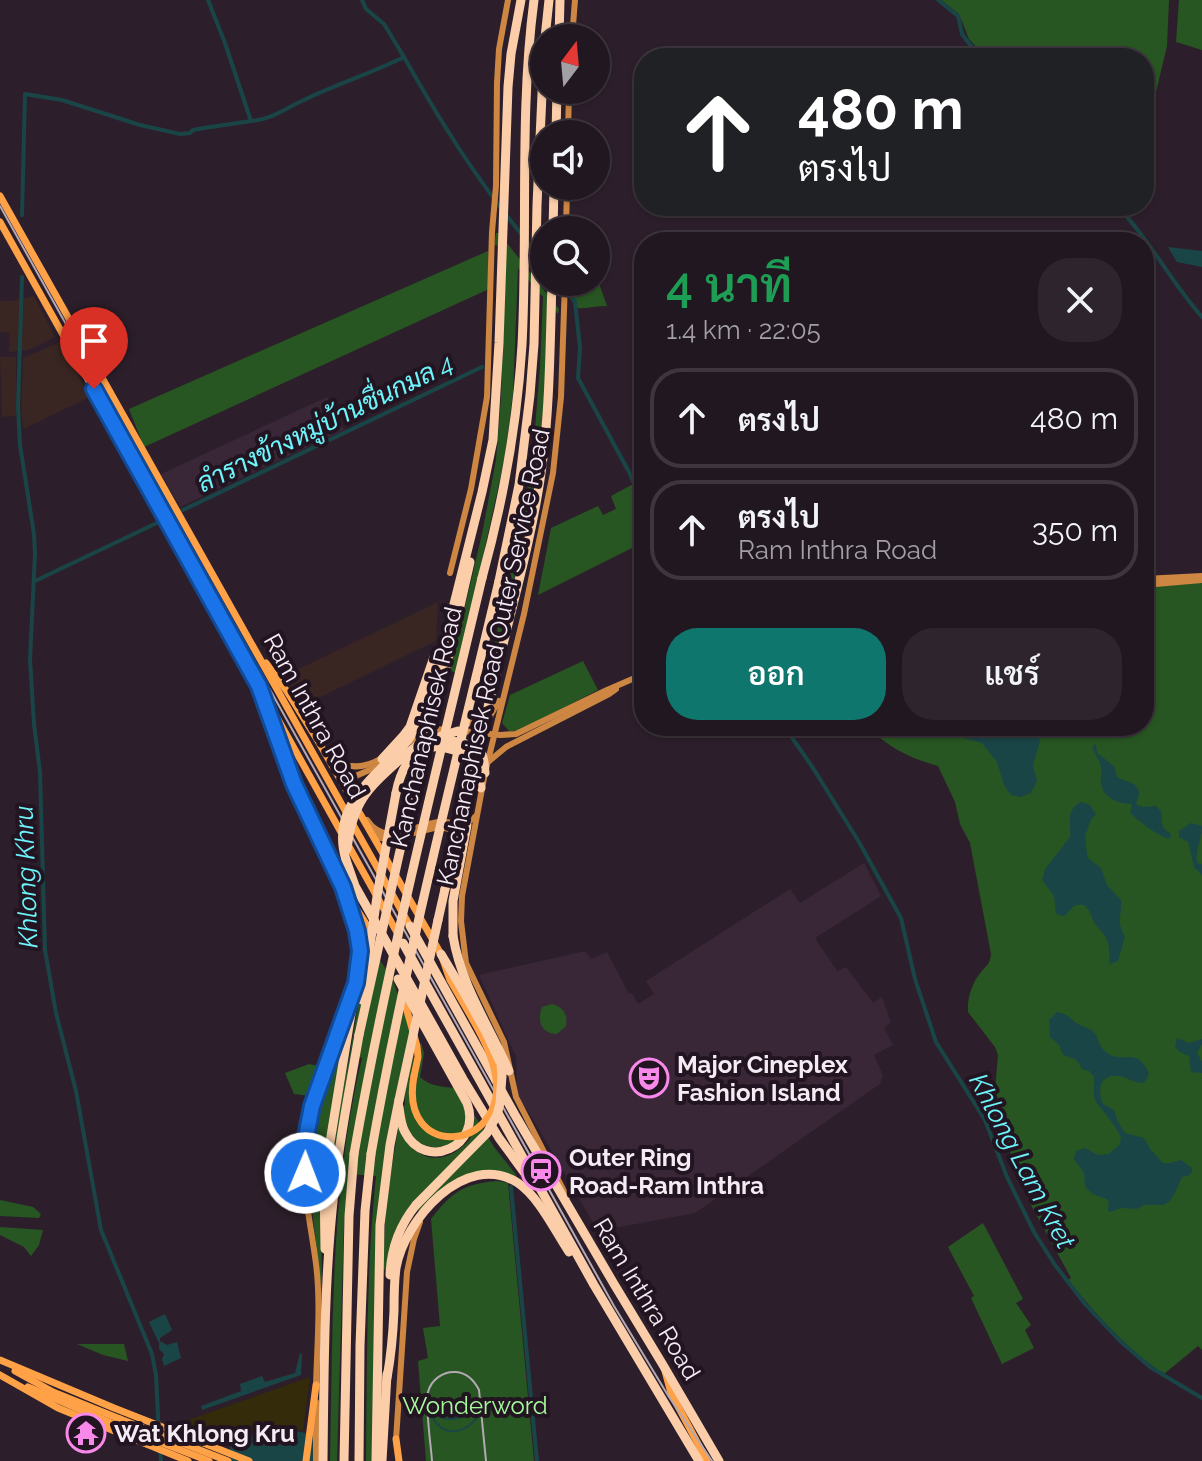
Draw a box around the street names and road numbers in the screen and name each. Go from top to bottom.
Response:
street label: Kanchanaphisek Road Outer Service Road [430,426,556,888]
street label: Kanchanaphisek Road [384,604,468,850]
street label: Ram Inthra Road [258,629,372,803]
street label: Ram Inthra Road [587,1213,707,1385]

